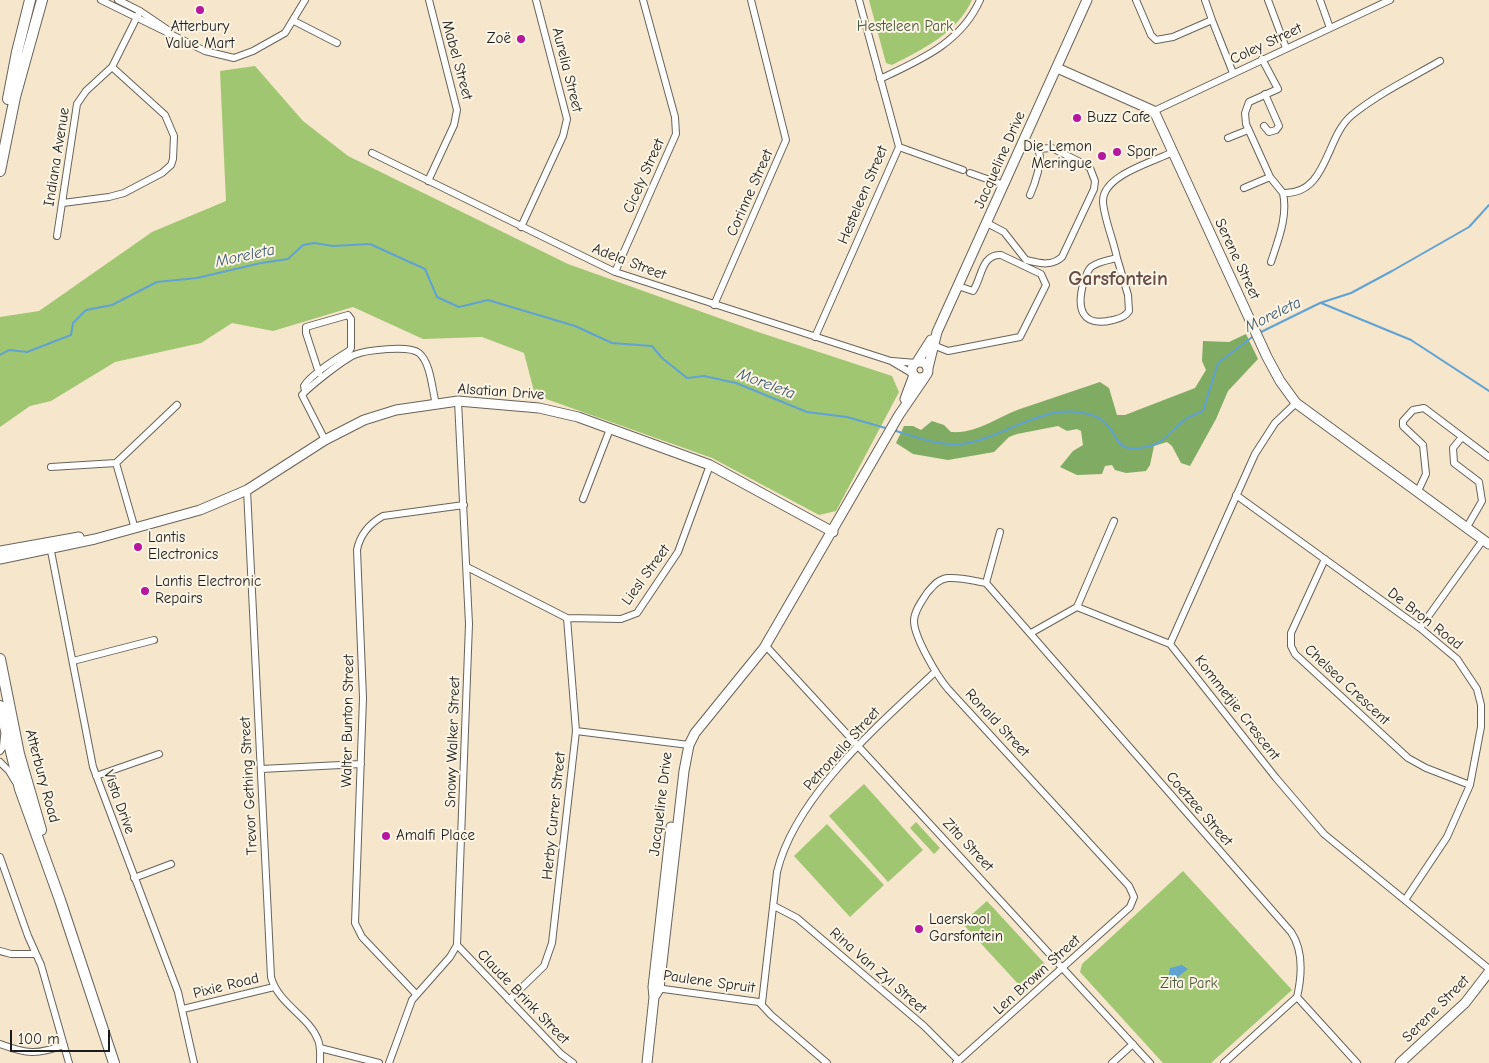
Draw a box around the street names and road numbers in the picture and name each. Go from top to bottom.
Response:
street label: Mabel Street [438,18,476,102]
street label: Coley Street [1227,20,1305,68]
street label: Aurelia Street [548,26,586,114]
street label: Indiana Avenue [40,106,74,208]
street label: Jacqueline Drive [971,109,1029,211]
street label: Cicely Street [620,136,668,216]
street label: Hesteleen Street [834,143,892,247]
street label: Corinne Street [723,147,777,239]
street label: Serene Street [1210,216,1264,302]
street label: Adela Street [589,240,669,284]
street label: Alsatian Drive [457,380,545,404]
street label: Liesl Street [618,541,674,609]
street label: De Bron Road [1384,584,1466,654]
street label: Chelsea Crescent [1300,641,1394,729]
street label: Kommetjie Crescent [1190,652,1284,764]
street label: Walter Bunton Street [338,654,358,788]
street label: Snowy Walker Street [442,676,464,808]
street label: Ronald Street [961,685,1033,761]
street label: Petronella Street [800,704,884,794]
street label: Trevor Gething Street [236,716,262,856]
street label: Atterbury Road [21,727,63,825]
street label: Herby Currer Street [538,751,570,881]
street label: Jacqueline Drive [646,751,676,857]
street label: Vista Drive [99,768,139,836]
street label: Coetzee Street [1162,768,1236,850]
street label: Zita Street [939,815,997,875]
street label: Rina Van Zyl Street [826,924,930,1018]
street label: Len Brown Street [990,931,1084,1019]
street label: Claude Brink Street [473,946,573,1048]
street label: Paulene Spruit [662,967,756,997]
street label: Pixie Road [191,969,261,1003]
street label: Serene Street [1399,972,1473,1046]

